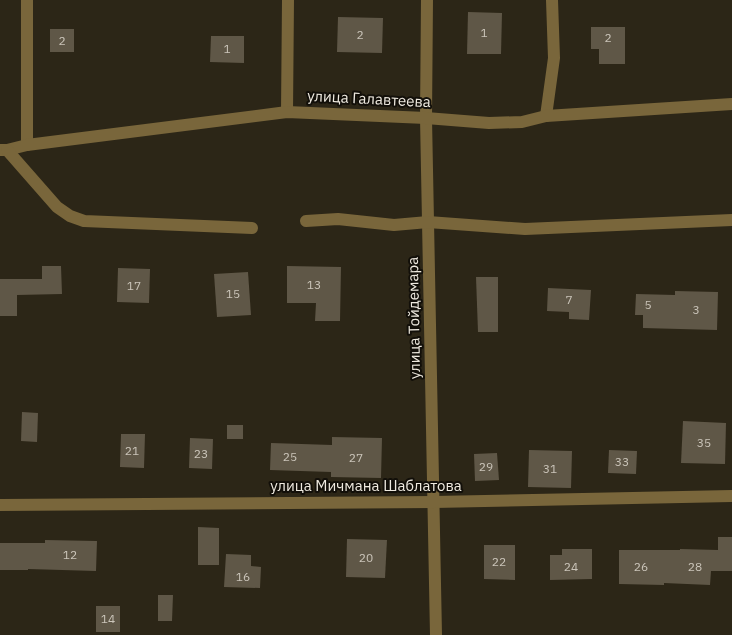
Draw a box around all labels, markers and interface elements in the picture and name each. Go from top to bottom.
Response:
house number: 1 [480,25,488,40]
house number: 2 [356,27,364,42]
house number: 2 [604,30,612,45]
house number: 2 [58,33,66,48]
house number: 1 [223,41,231,56]
street label: улица Галавтеева [307,86,431,111]
street label: улица Тойдемара [403,257,424,379]
house number: 13 [307,277,321,292]
house number: 17 [127,278,141,293]
house number: 15 [226,286,240,301]
house number: 7 [565,292,573,307]
house number: 5 [644,297,652,312]
house number: 3 [692,302,700,317]
house number: 35 [697,435,711,450]
house number: 21 [125,443,139,458]
house number: 23 [194,446,208,461]
house number: 25 [283,449,297,464]
house number: 27 [349,450,363,465]
house number: 33 [615,454,629,469]
house number: 29 [479,459,493,474]
house number: 31 [543,461,557,476]
street label: улица Мичмана Шаблатова [270,476,462,495]
house number: 12 [63,547,77,562]
house number: 20 [359,550,373,565]
house number: 22 [492,554,506,569]
house number: 24 [564,559,578,574]
house number: 26 [634,559,648,574]
house number: 28 [688,559,702,574]
house number: 16 [236,569,250,584]
house number: 14 [101,611,115,626]

